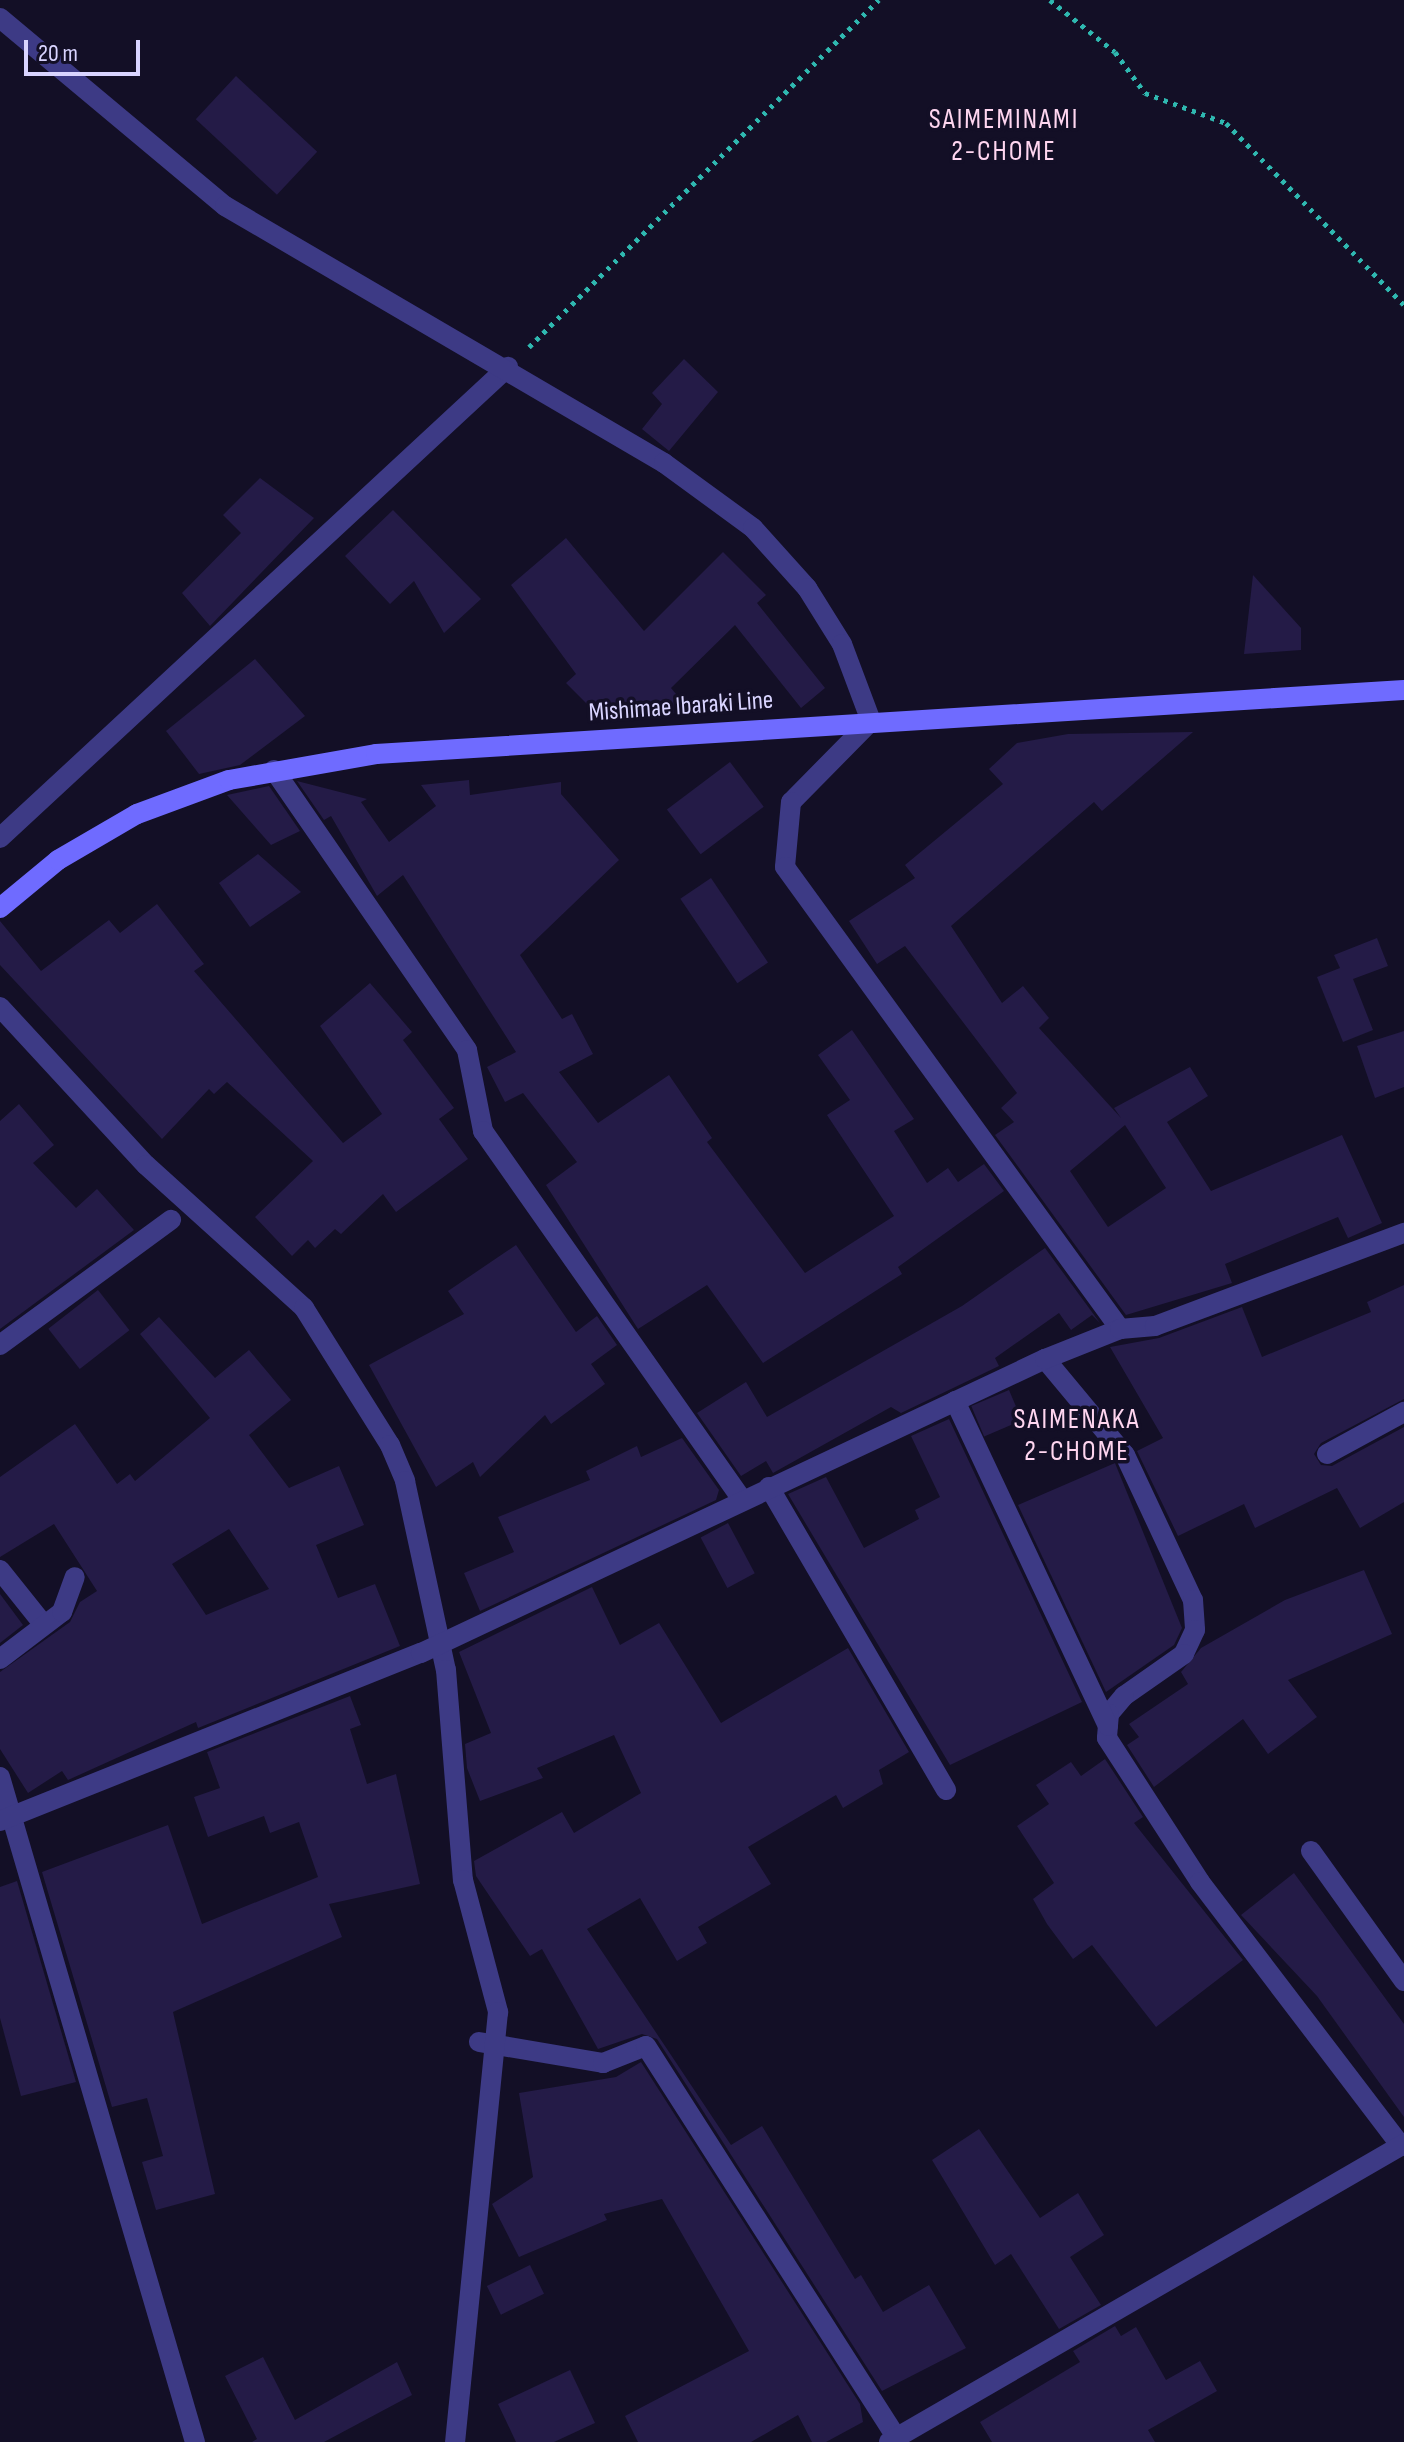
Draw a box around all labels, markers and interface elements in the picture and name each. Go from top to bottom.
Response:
scale bar [28,24,144,74]
text: 20 m [38,39,78,68]
district label: SAIMEMINAMI 2-CHOME [929,103,1079,169]
street label: Mishimae Ibaraki Line [588,685,774,729]
district label: SAIMENAKA 2-CHOME [1014,1403,1140,1469]

